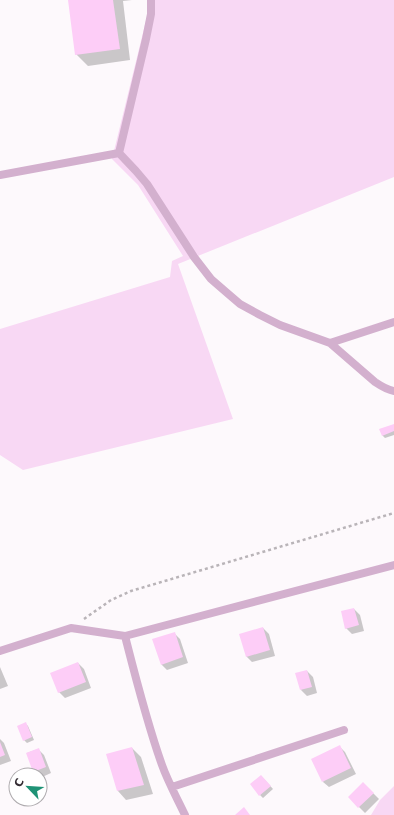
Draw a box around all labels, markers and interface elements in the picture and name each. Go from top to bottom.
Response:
north arrow [8,767,48,807]
text: С [12,777,27,789]

